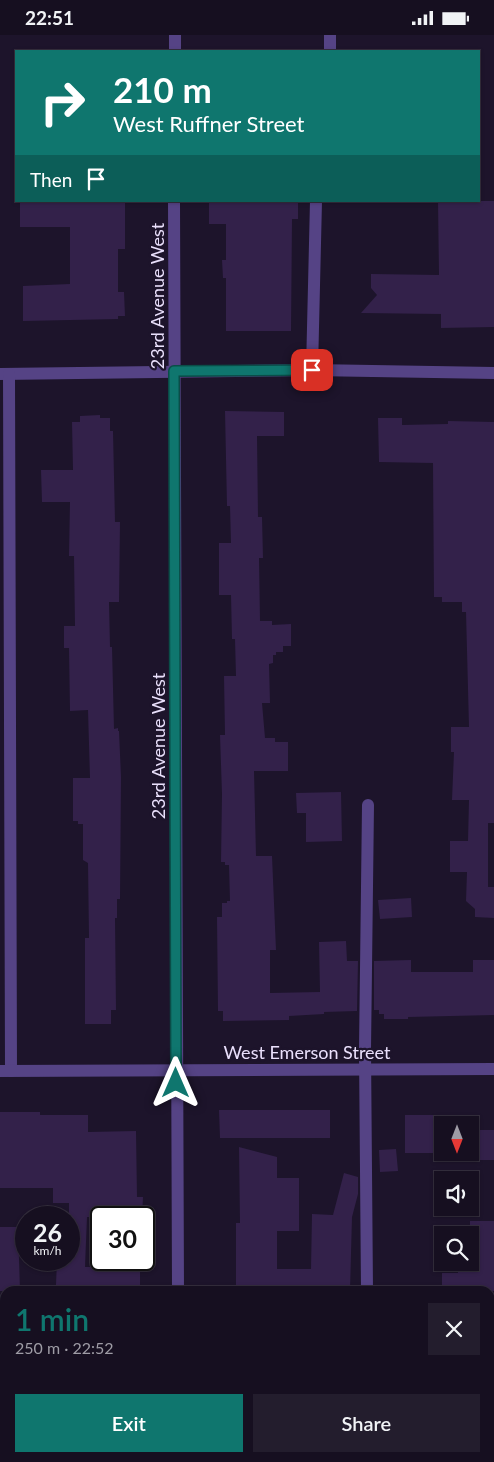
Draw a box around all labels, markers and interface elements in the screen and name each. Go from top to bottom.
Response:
text: 22:51 [25,6,74,29]
text: 210 m [113,68,212,110]
icon: right [30,70,95,135]
text: West Ruffner Street [113,110,304,137]
icon: arrive [82,165,110,193]
text: Then [30,168,72,191]
street label: 23rd Avenue West [146,222,168,369]
pin [291,349,333,391]
icon: arrive [298,356,326,384]
street label: 23rd Avenue West [147,672,169,819]
street label: West Emerson Street [224,1041,391,1063]
position arrow [149,1056,201,1108]
north arrow [434,1116,479,1161]
map controls [434,1116,479,1271]
button: sound [434,1171,479,1216]
speed limit sign: 30 [90,1206,155,1271]
text: 26 [33,1217,62,1247]
button: search [434,1226,479,1271]
text: km/h [33,1243,62,1258]
text: 1 min [15,1301,89,1337]
button: close [428,1303,480,1355]
text: 250 m · 22:52 [15,1338,114,1357]
button: Exit [15,1394,243,1452]
button: Share [253,1394,480,1452]

